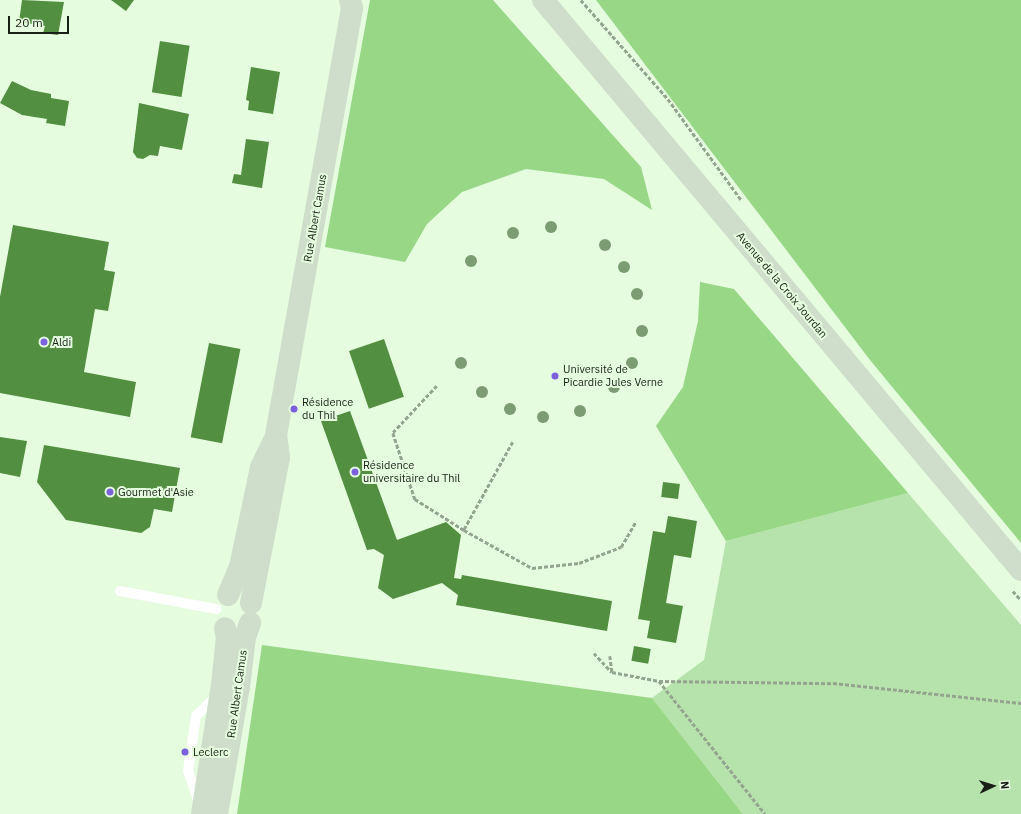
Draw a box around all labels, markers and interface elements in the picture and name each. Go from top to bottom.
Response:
scale bar [10,8,71,34]
text: 20 m [15,15,43,30]
street label: Rue Albert Camus [301,173,329,263]
street label: Avenue de la Croix Jourdan [734,229,830,341]
place label: Aldi [52,335,71,349]
marker: Aldi [39,337,49,347]
place label: Université de Picardie Jules Verne [563,363,663,389]
marker: Université de Picardie Jules Verne [550,371,560,381]
place label: Résidence du Thil [302,396,353,422]
marker: Résidence du Thil [289,404,299,414]
place label: Résidence universitaire du Thil [363,459,460,485]
marker: Résidence universitaire du Thil [350,467,360,477]
place label: Gourmet d'Asie [118,485,194,499]
marker: Gourmet d'Asie [105,487,115,497]
street label: Rue Albert Camus [224,649,250,739]
place label: Leclerc [193,745,229,759]
marker: Leclerc [180,747,190,757]
north arrow [973,766,1013,806]
text: N [998,781,1012,790]

